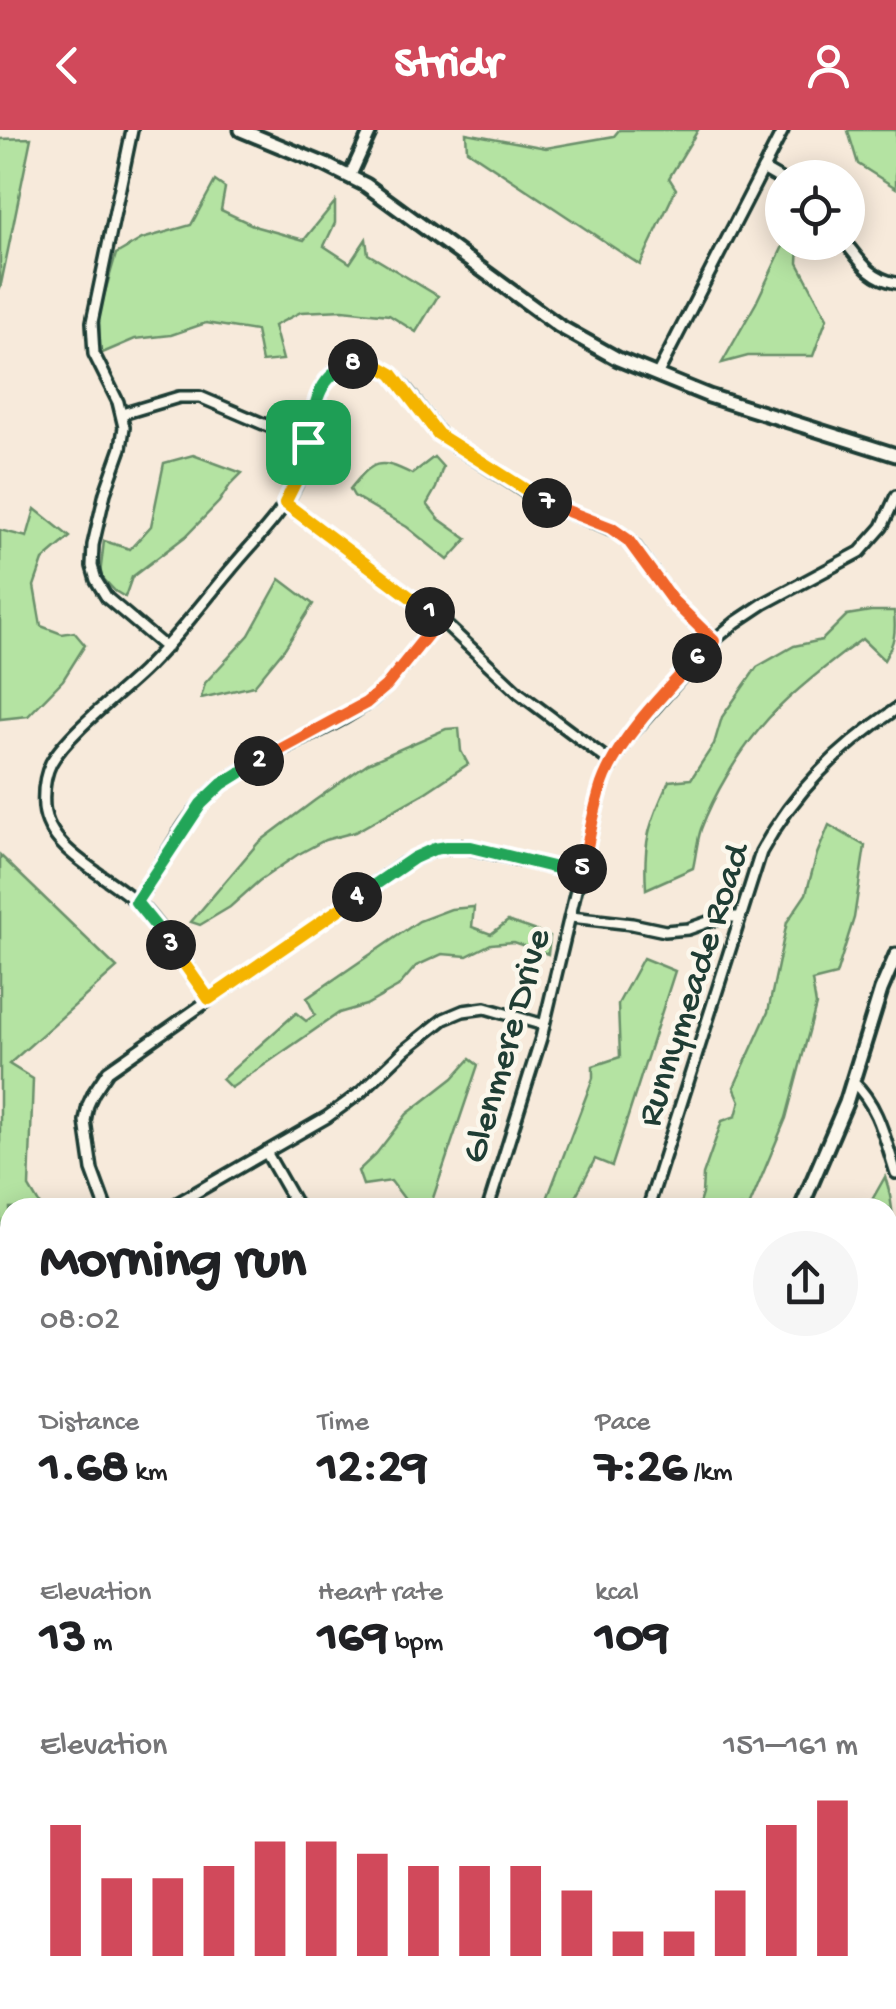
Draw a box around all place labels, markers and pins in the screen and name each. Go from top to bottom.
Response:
pin: 8 [328,339,378,389]
pin [266,400,351,485]
pin: 7 [522,478,572,528]
pin: 1 [405,587,455,637]
pin: 6 [672,633,722,683]
pin: 2 [234,736,284,786]
pin: 5 [557,844,607,894]
pin: 4 [332,872,382,922]
pin: 3 [146,920,196,970]

